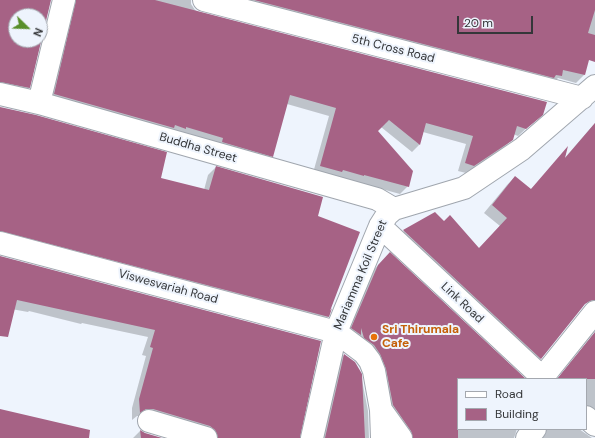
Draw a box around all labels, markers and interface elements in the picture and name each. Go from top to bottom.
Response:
north arrow [8,8,48,48]
scale bar [459,8,535,34]
text: 20 m [464,15,493,31]
text: N [30,26,46,39]
street label: 5th Cross Road [350,32,436,66]
street label: Buddha Street [158,130,238,166]
street label: Mariamma Koil Street [331,218,391,332]
street label: Viswesvariah Road [117,267,219,307]
street label: Link Road [438,280,486,326]
place label: Sri Thirumala Cafe [382,323,459,351]
marker: Sri Thirumala Cafe [369,332,379,342]
legend [457,378,587,430]
text: Road [495,386,523,402]
text: Building [495,406,539,422]

